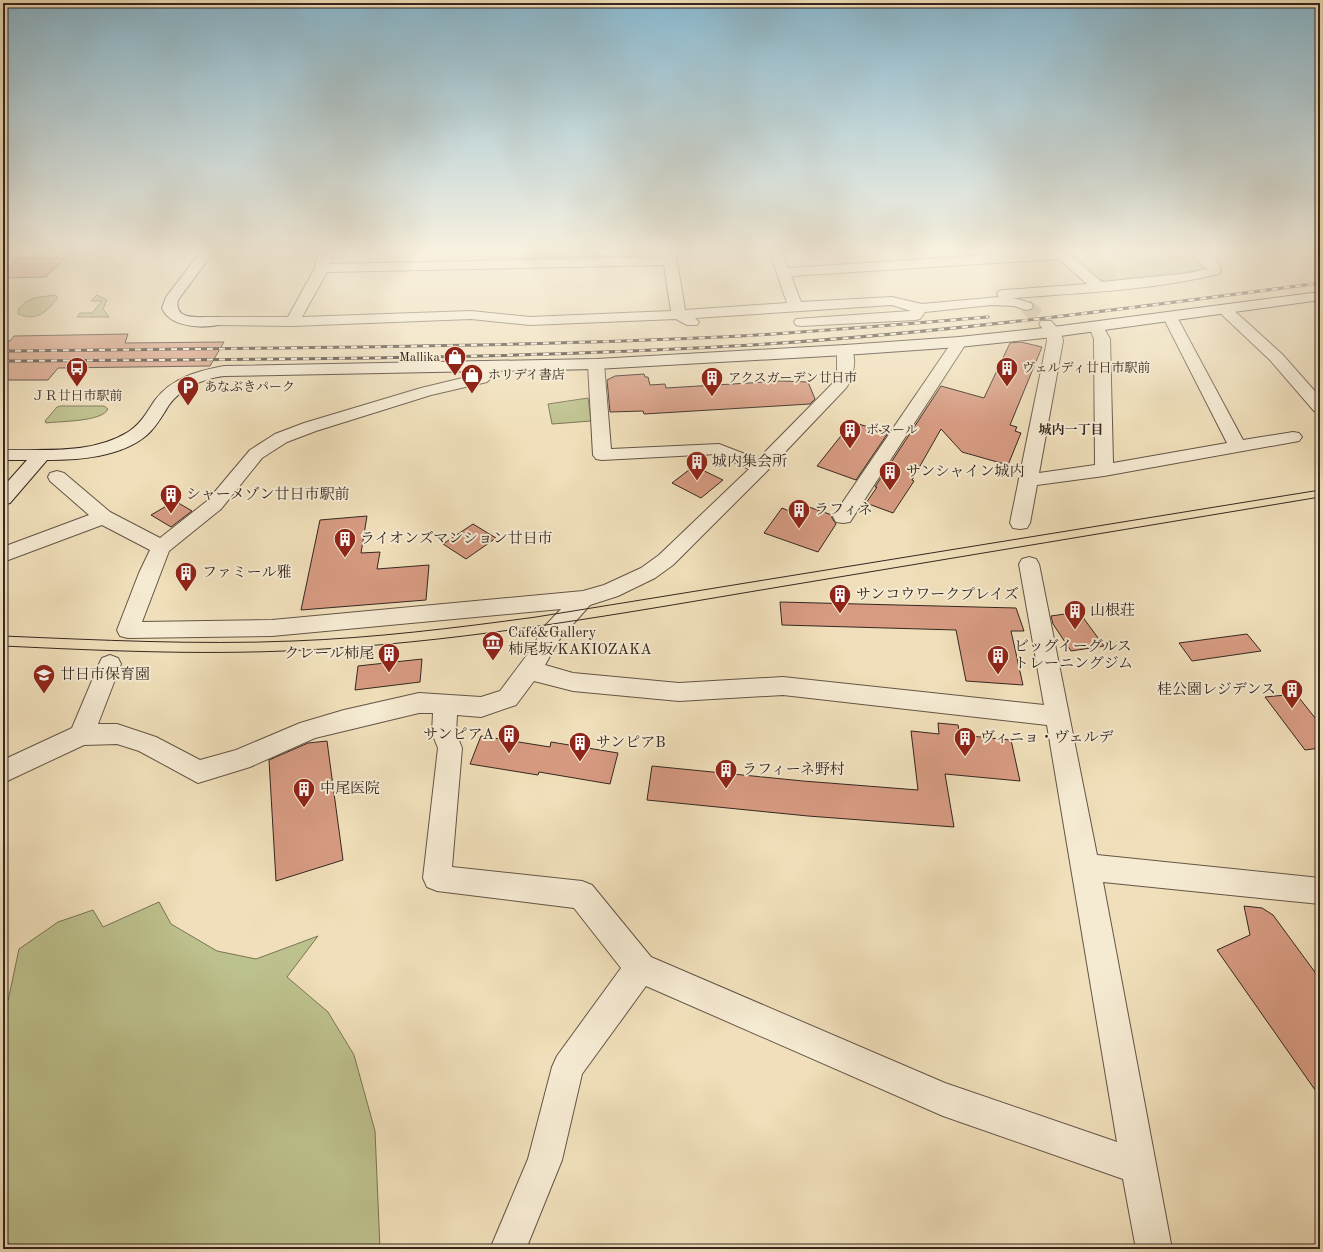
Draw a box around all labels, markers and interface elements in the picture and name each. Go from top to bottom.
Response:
shop icon: Mallika [442,344,468,377]
place label: Mallika [399,351,441,364]
bus stop icon: ＪＲ廿日市駅前 [64,355,90,388]
building icon: ヴェルディ廿日市駅前 [994,355,1020,388]
place label: ヴェルディ廿日市駅前 [1022,361,1150,375]
shop icon: ホリデイ書店 [459,362,485,395]
building icon: アクスガーデン廿日市 [699,365,725,398]
place label: ホリデイ書店 [488,368,565,382]
place label: アクスガーデン廿日市 [728,371,857,385]
parking icon: あなぶきパーク [175,374,201,407]
place label: あなぶきパーク [204,380,295,394]
place label: ＪＲ廿日市駅前 [31,389,123,403]
building icon: ボヌール [837,417,863,450]
district label: 城内一丁目 [1038,422,1104,437]
place label: ボヌール [866,423,918,437]
building icon: 城内集会所 [684,449,710,482]
place label: 城内集会所 [712,453,787,470]
building icon: サンシャイン城内 [877,459,903,492]
place label: サンシャイン城内 [906,463,1025,480]
building icon: シャーメゾン廿日市駅前 [158,482,184,515]
place label: シャーメゾン廿日市駅前 [186,486,350,503]
building icon: ラフィネ [786,497,812,530]
place label: ラフィネ [814,501,873,518]
building icon: ライオンズマンション廿日市 [332,526,358,559]
place label: ライオンズマンション廿日市 [360,530,553,547]
building icon: ファミール雅 [173,560,199,593]
place label: ファミール雅 [202,564,291,581]
building icon: サンコウワークプレイズ [827,582,853,615]
place label: サンコウワークプレイズ [856,586,1019,603]
building icon: 山根荘 [1062,598,1088,631]
place label: 山根荘 [1090,602,1135,619]
place label: Café&Gallery 柿尾坂 KAKIOZAKA [508,626,652,658]
museum icon: Café&Gallery 柿尾坂 KAKIOZAKA [480,629,506,662]
place label: ビッグイーグルス トレーニングジム [1014,638,1133,672]
building icon: クレール柿尾 [376,641,402,674]
building icon: ビッグイーグルス トレーニングジム [985,643,1011,676]
place label: クレール柿尾 [284,645,374,662]
school or university icon: 廿日市保育園 [31,662,57,695]
place label: 廿日市保育園 [60,666,150,683]
building icon: 桂公園レジデンス [1279,677,1305,710]
place label: 桂公園レジデンス [1157,681,1276,698]
building icon: サンピアA [496,722,522,755]
building icon: ヴィニョ・ヴェルデ [952,725,978,758]
place label: サンピアA [423,727,495,743]
place label: ヴィニョ・ヴェルデ [980,729,1114,746]
building icon: サンピアB [567,730,593,763]
place label: サンピアB [596,735,666,751]
building icon: ラフィーネ野村 [713,757,739,790]
place label: ラフィーネ野村 [742,761,845,778]
building icon: 中尾医院 [291,776,317,809]
place label: 中尾医院 [320,780,380,797]

